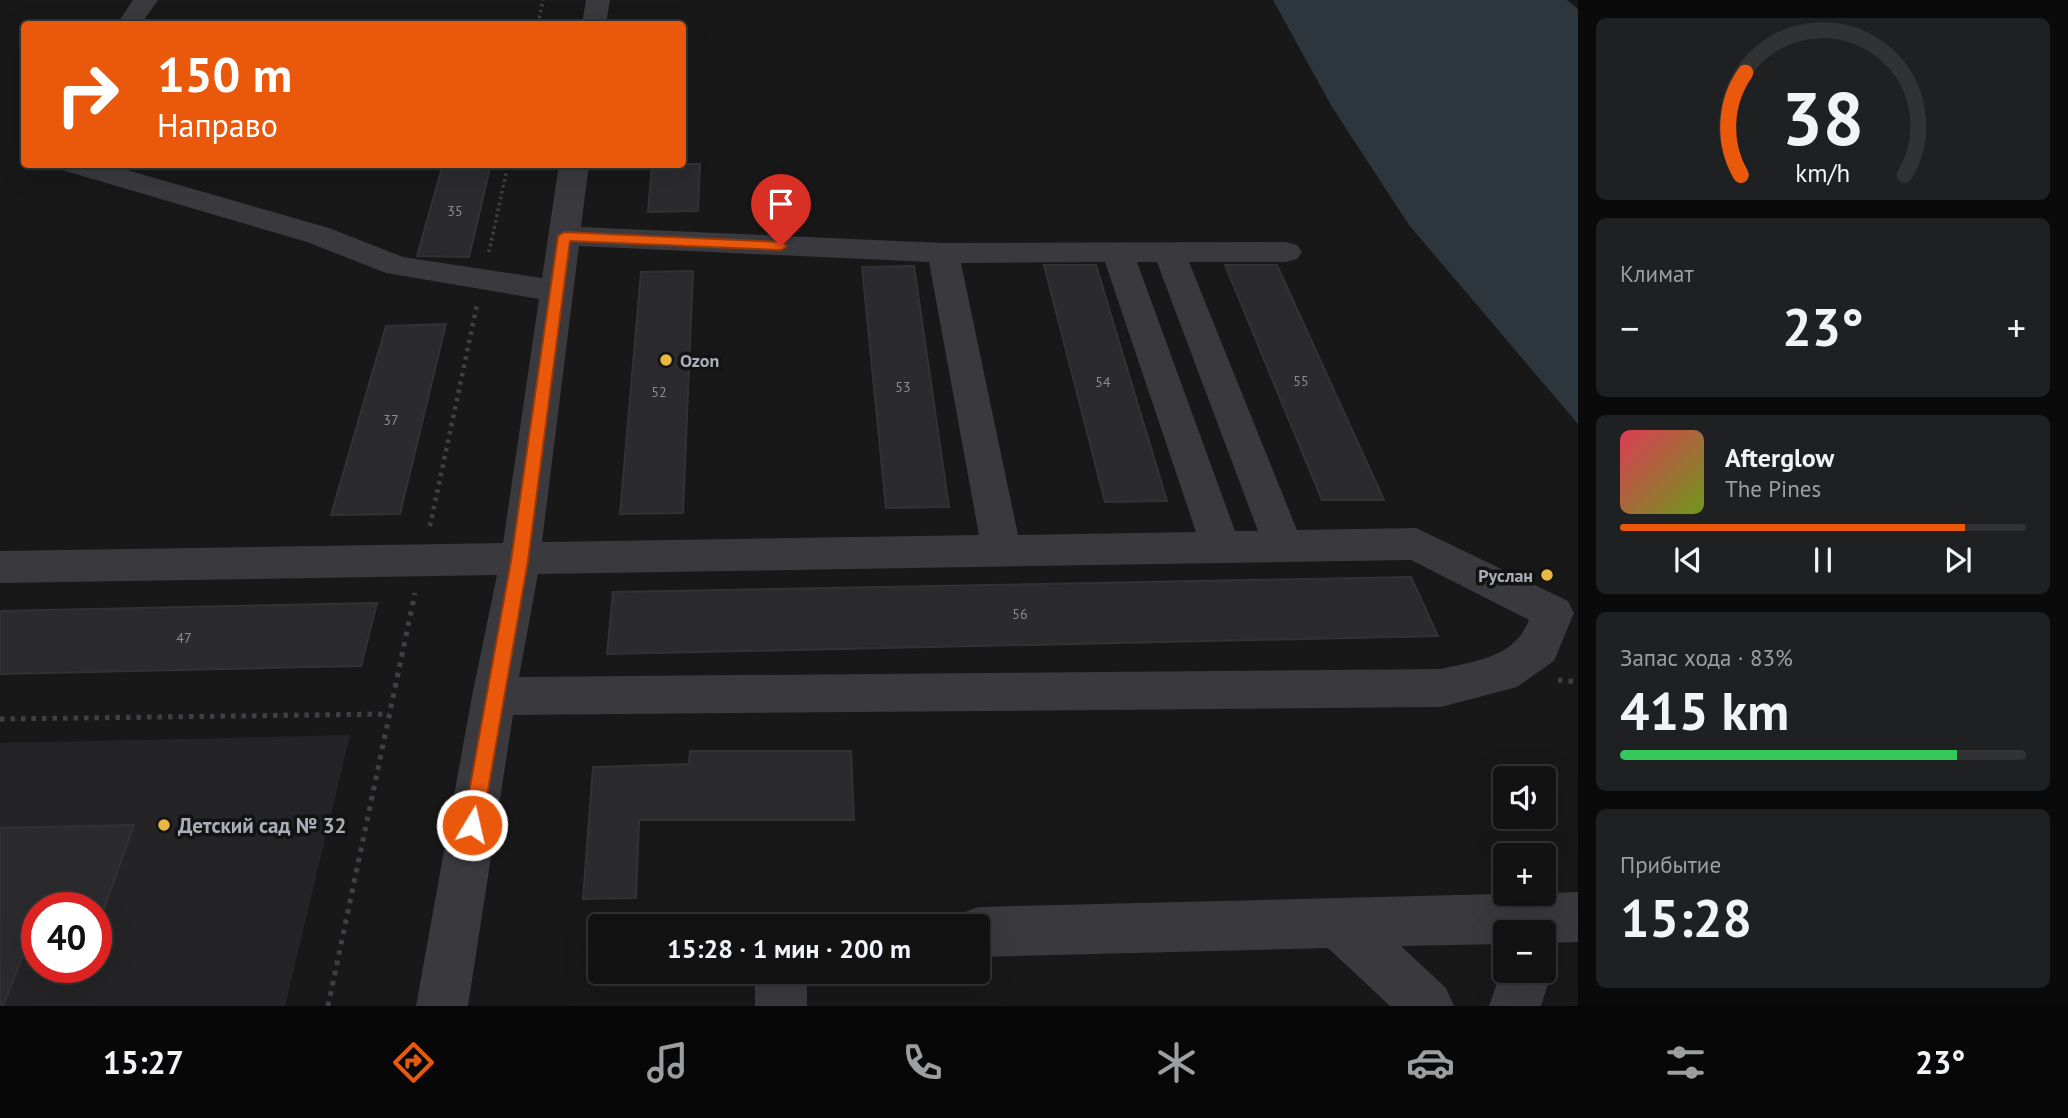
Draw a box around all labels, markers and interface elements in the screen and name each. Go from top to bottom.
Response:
text: 150 m [157,42,292,106]
icon: right [42,49,133,140]
text: 38 [1782,71,1864,165]
text: Направо [157,104,278,146]
text: km/h [1796,157,1850,189]
pin [751,174,811,246]
icon: arrive [762,185,800,223]
house number: 35 [447,202,463,220]
text: Климат [1620,259,1694,288]
text: 23° [1782,293,1864,360]
text: − [1620,303,1639,352]
text: + [2007,303,2026,352]
place label: Ozon [680,349,719,372]
marker: Ozon [658,352,674,368]
house number: 55 [1293,372,1309,390]
house number: 54 [1095,373,1111,391]
house number: 53 [895,378,911,396]
house number: 52 [651,383,667,401]
house number: 37 [383,411,399,429]
text: Afterglow [1725,441,1834,474]
text: The Pines [1725,474,1821,503]
icon: previous [1669,541,1707,579]
icon: pause [1804,541,1842,579]
icon: next [1939,541,1977,579]
place label: Руслан [1478,564,1533,587]
marker: Руслан [1539,567,1555,583]
house number: 56 [1012,605,1028,623]
house number: 47 [176,629,192,647]
text: Запас хода · 83% [1620,643,1793,672]
text: 415 km [1620,677,1789,744]
map controls [1493,766,1556,983]
button: sound [1493,766,1556,829]
position arrow [435,788,509,862]
place label: Детский сад № 32 [178,812,346,839]
marker: Детский сад № 32 [156,817,172,833]
button: + [1493,843,1556,906]
text: Прибытие [1620,850,1721,879]
text: 15:28 [1620,884,1752,951]
speed limit sign: 40 [21,892,112,983]
button: − [1493,920,1556,983]
text: 15:28 · 1 мин · 200 m [667,932,911,965]
icon: directions [389,1038,438,1087]
icon: music [643,1038,692,1087]
icon: phone [898,1038,947,1087]
icon: climate [1152,1038,1201,1087]
icon: car [1406,1038,1455,1087]
icon: filters [1661,1038,1710,1087]
text: 15:27 [103,1041,184,1083]
text: 23° [1915,1041,1965,1083]

